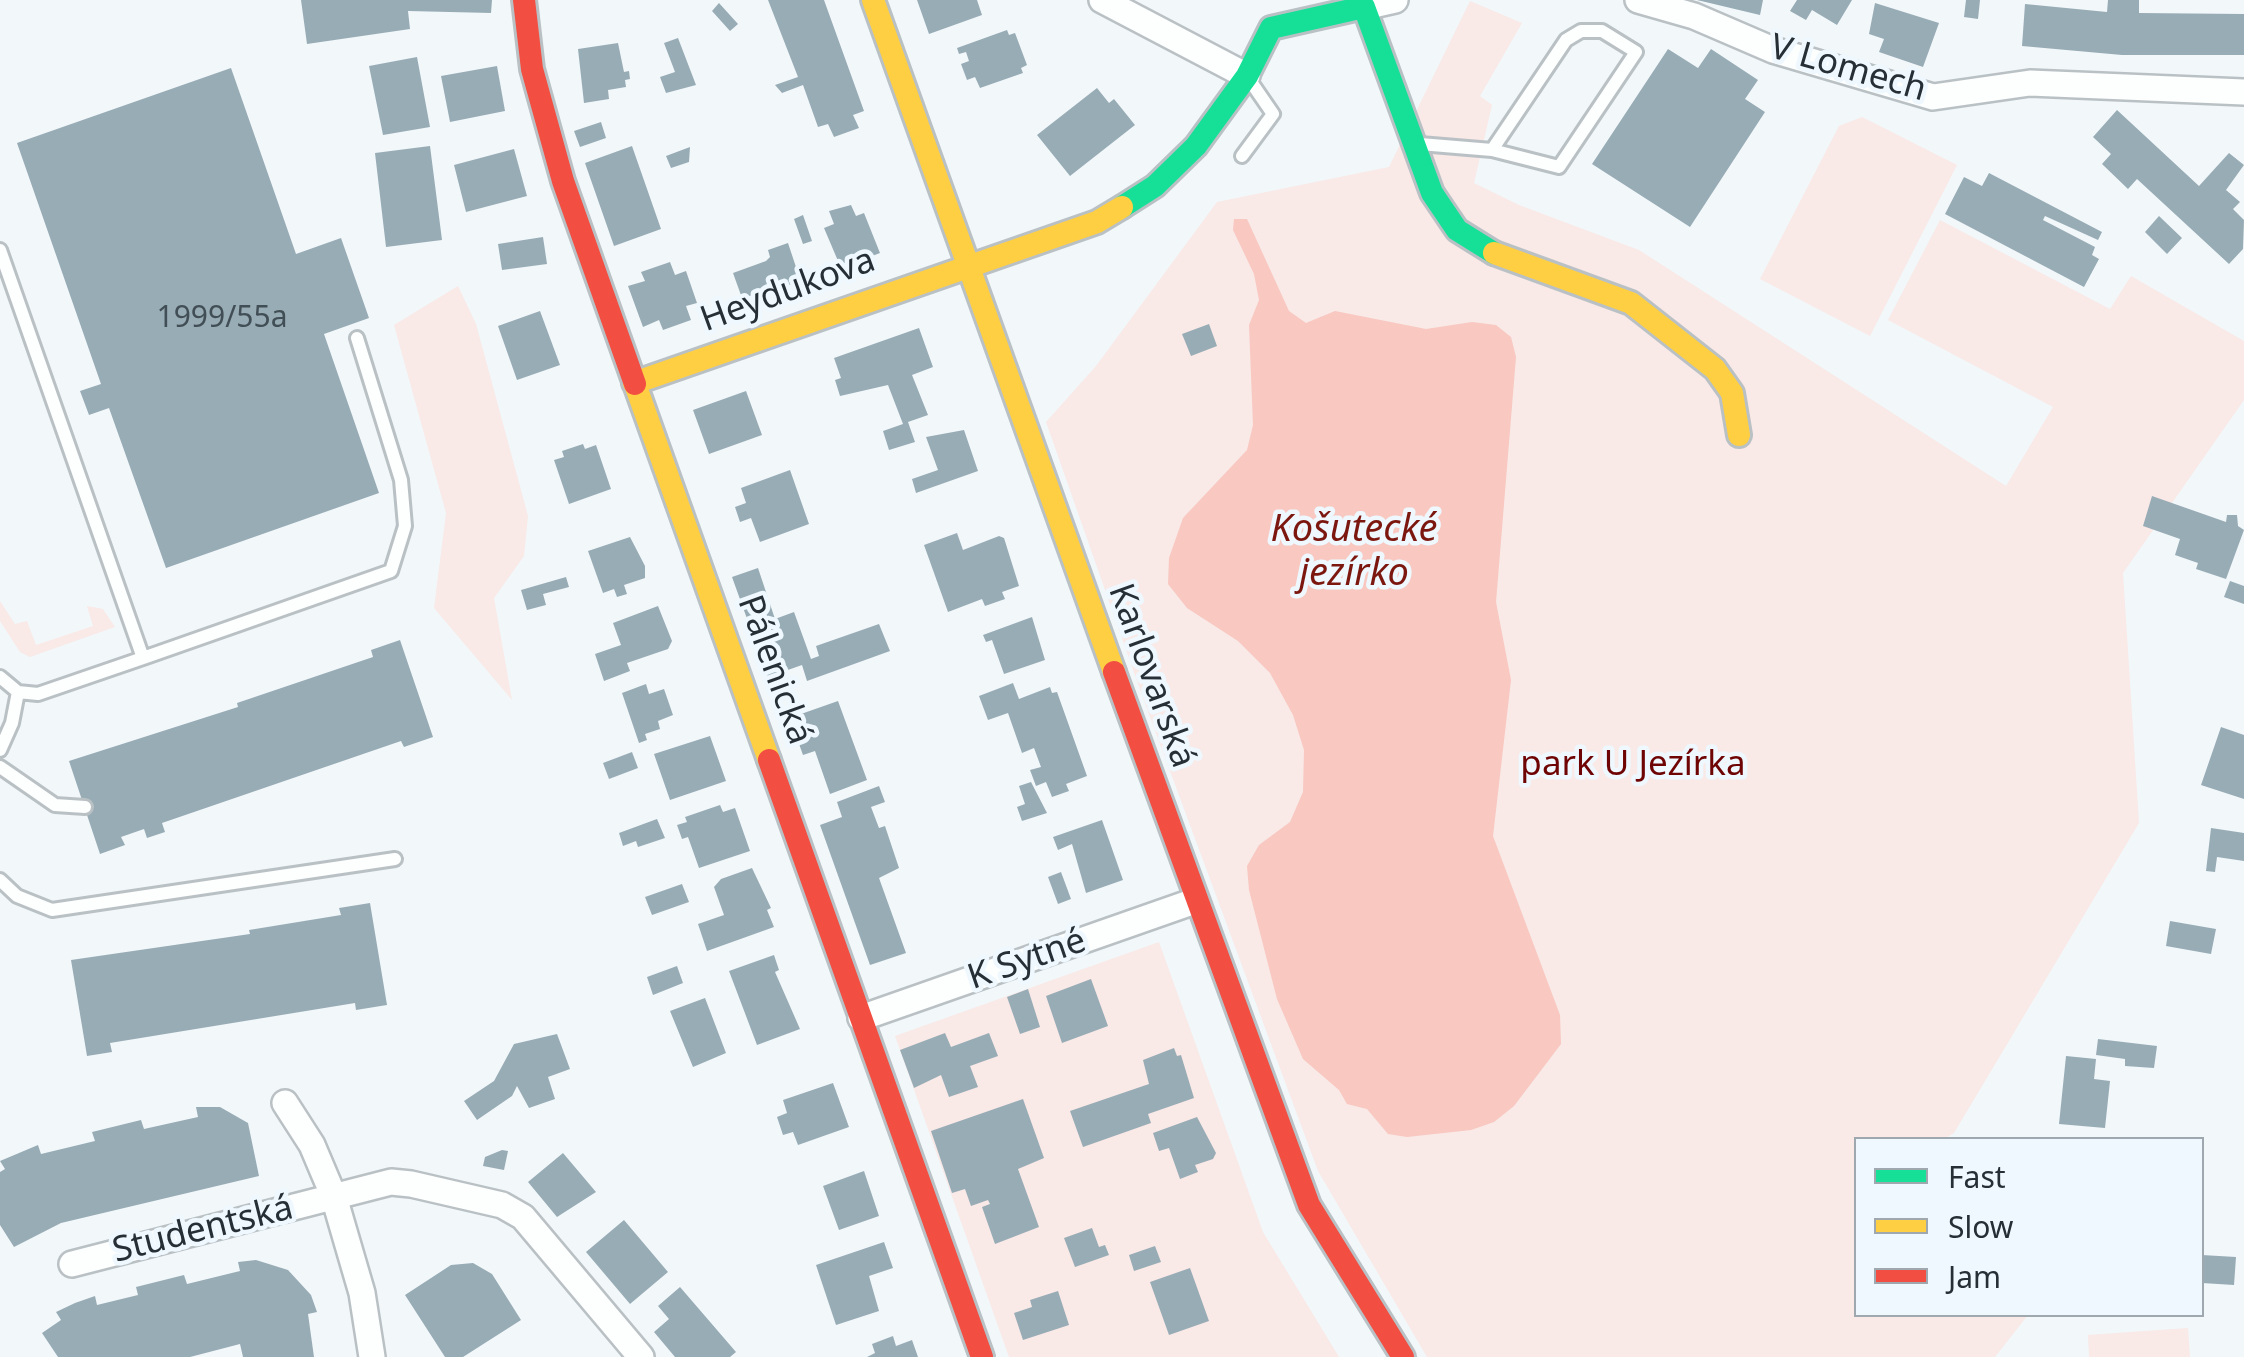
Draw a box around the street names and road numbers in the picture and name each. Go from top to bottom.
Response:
street label: V Lomech [1765,27,1931,111]
street label: Heydukova [695,240,881,342]
street label: Karlovarská [1098,579,1204,773]
street label: Pálenická [728,590,820,750]
street label: K Sytné [963,920,1091,1000]
street label: Studentská [109,1187,297,1273]

